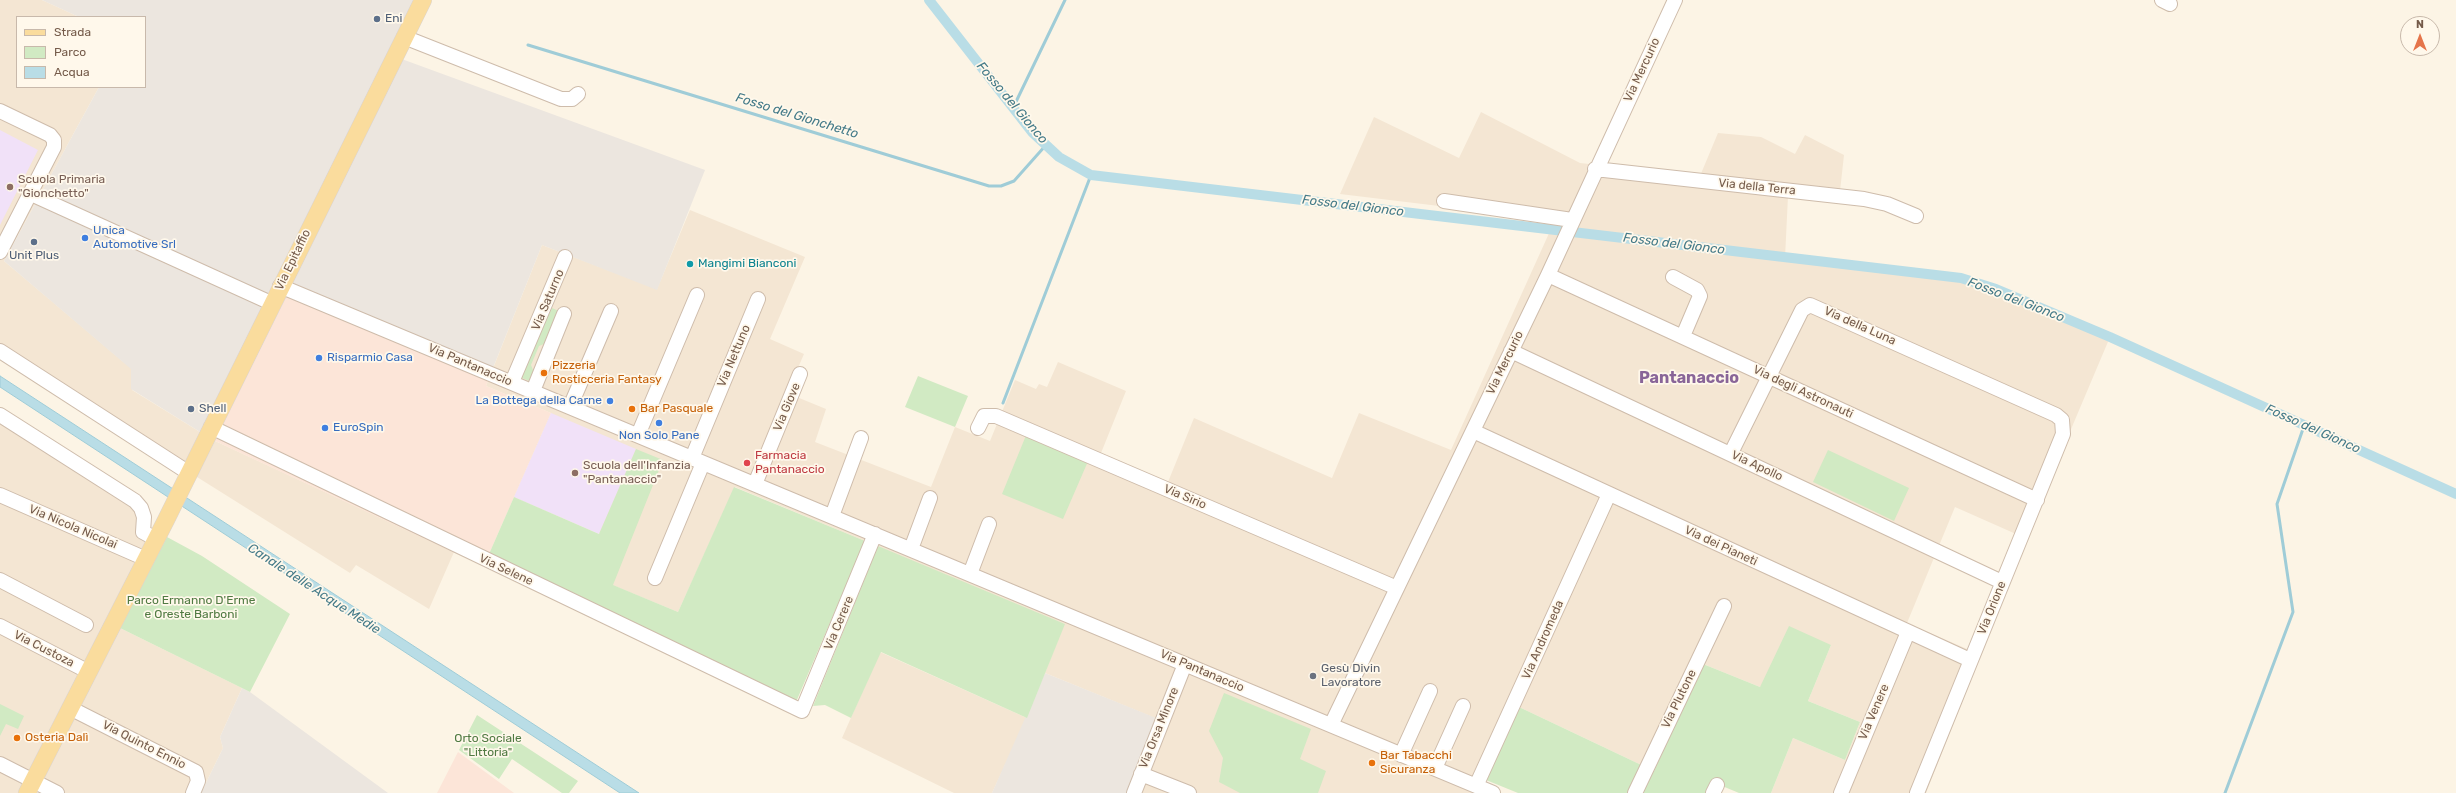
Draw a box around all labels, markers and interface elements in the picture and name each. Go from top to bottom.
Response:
place label: Eni [385,12,402,26]
marker: Eni [372,14,382,24]
legend [16,16,146,88]
north arrow [2400,16,2440,56]
text: N [2416,18,2424,31]
text: Strada [54,25,91,39]
street label: Via Mercurio [1621,36,1663,104]
text: Parco [54,45,86,59]
water label: Fosso del Gionco [973,59,1051,147]
text: Acqua [54,65,90,79]
water label: Fosso del Gionchetto [734,90,860,142]
place label: Scuola Primaria "Gionchetto" [18,173,105,201]
street label: Via della Terra [1718,176,1796,198]
marker: Scuola Primaria "Gionchetto" [5,182,15,192]
water label: Fosso del Gionco [1301,192,1405,220]
place label: Unica Automotive Srl [93,224,176,252]
street label: Via Epitaffio [272,227,314,293]
water label: Fosso del Gionco [1622,230,1726,258]
marker: Unica Automotive Srl [80,233,90,243]
marker: Unit Plus [29,237,39,247]
place label: Unit Plus [9,249,59,263]
place label: Mangimi Bianconi [698,257,797,271]
marker: Mangimi Bianconi [685,259,695,269]
street label: Via Saturno [529,267,567,333]
water label: Fosso del Gionco [1966,274,2066,326]
street label: Via della Luna [1822,304,1898,348]
street label: Via Nettuno [714,323,754,389]
street label: Via Mercurio [1483,329,1527,397]
street label: Via Pantanaccio [426,341,514,389]
place label: Risparmio Casa [327,351,413,365]
marker: Risparmio Casa [314,353,324,363]
place label: Pizzeria Rosticceria Fantasy [552,359,662,387]
street label: Via degli Astronauti [1751,362,1855,422]
marker: Pizzeria Rosticceria Fantasy [539,368,549,378]
district label: Pantanaccio [1639,368,1739,388]
street label: Via Giove [770,381,804,433]
place label: La Bottega della Carne [476,394,602,408]
marker: La Bottega della Carne [605,396,615,406]
water label: Fosso del Gionco [2263,401,2363,457]
place label: Shell [199,402,226,416]
place label: Bar Pasquale [640,402,713,416]
marker: Shell [186,404,196,414]
marker: Bar Pasquale [627,404,637,414]
marker: Non Solo Pane [654,418,664,428]
place label: EuroSpin [333,421,384,435]
marker: EuroSpin [320,423,330,433]
place label: Non Solo Pane [619,429,699,443]
street label: Via Apollo [1729,448,1785,484]
place label: Farmacia Pantanaccio [755,449,825,477]
marker: Farmacia Pantanaccio [742,458,752,468]
place label: Scuola dell'Infanzia "Pantanaccio" [583,459,691,487]
marker: Scuola dell'Infanzia "Pantanaccio" [570,468,580,478]
street label: Via Sirio [1161,482,1209,512]
street label: Via Nicola Nicolai [27,502,119,552]
street label: Via dei Pianeti [1682,523,1760,569]
water label: Canale delle Acque Medie [245,540,383,638]
street label: Via Selene [477,551,535,589]
street label: Via Orione [1975,579,2009,637]
park label: Parco Ermanno D'Erme e Oreste Barboni [127,594,255,622]
street label: Via Cerere [821,594,857,652]
street label: Via Andromeda [1519,598,1567,682]
street label: Via Custoza [11,628,77,670]
street label: Via Pantanaccio [1158,647,1246,695]
place label: Gesù Divin Lavoratore [1321,662,1381,690]
street label: Via Plutone [1659,667,1699,731]
marker: Gesù Divin Lavoratore [1308,671,1318,681]
street label: Via Venere [1856,682,1892,742]
street label: Via Orsa Minore [1136,685,1182,771]
street label: Via Quinto Ennio [100,718,188,772]
place label: Osteria Dalì [25,731,88,745]
park label: Orto Sociale "Littoria" [454,732,522,760]
marker: Osteria Dalì [12,733,22,743]
place label: Bar Tabacchi Sicuranza [1380,749,1452,777]
marker: Bar Tabacchi Sicuranza [1367,758,1377,768]

